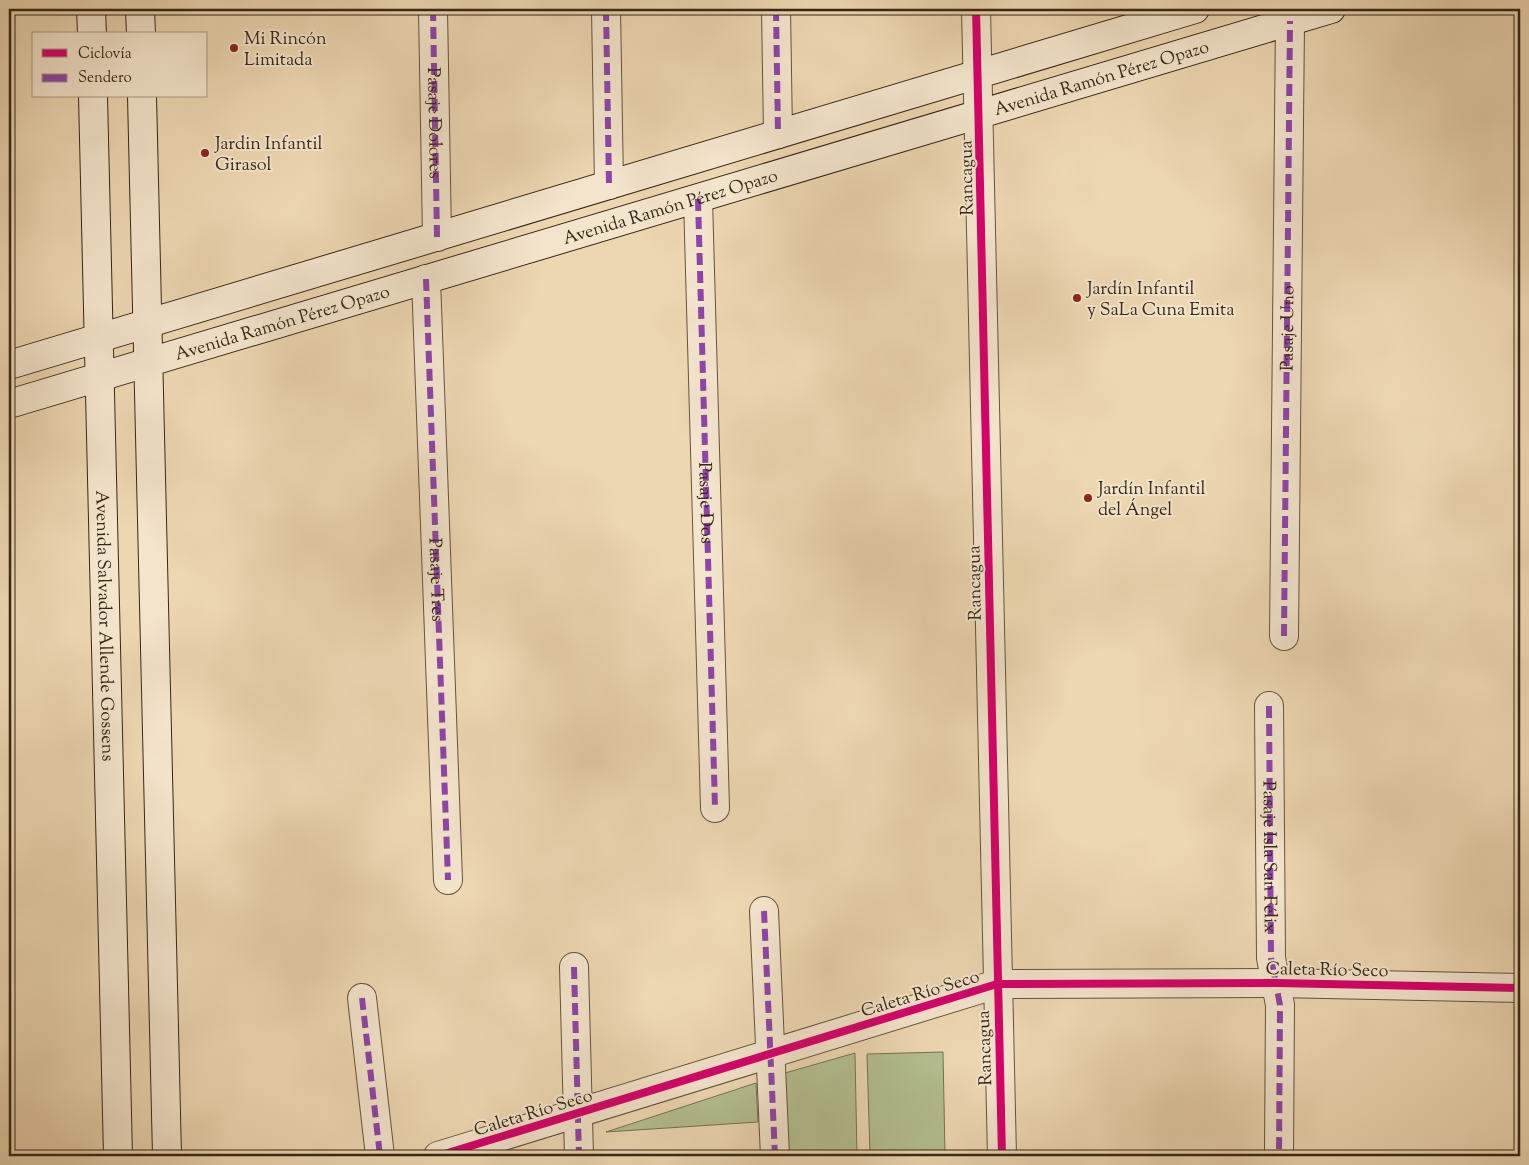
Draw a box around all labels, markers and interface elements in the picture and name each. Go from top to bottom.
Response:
place label: Mi Rincón Limitada [244,27,327,74]
legend [32,32,208,98]
street label: Avenida Ramón Pérez Opazo [991,35,1213,124]
marker: Mi Rincón Limitada [228,42,240,54]
text: Ciclovía [78,44,132,65]
street label: Pasaje Dolores [419,67,447,179]
text: Sendero [78,68,132,89]
place label: Jardin Infantil Girasol [214,132,323,179]
street label: Rancagua [954,140,982,216]
marker: Jardin Infantil Girasol [199,147,211,159]
street label: Avenida Ramón Pérez Opazo [560,164,781,253]
place label: Jardín Infantil y SaLa Cuna Emita [1086,277,1234,324]
street label: Avenida Ramón Pérez Opazo [172,280,393,369]
street label: Pasaje Uno [1276,285,1302,371]
marker: Jardín Infantil y SaLa Cuna Emita [1071,292,1083,304]
street label: Pasaje Dos [690,462,719,544]
place label: Jardín Infantil del Ángel [1097,477,1206,524]
street label: Avenida Salvador Allende Gossens [87,490,120,762]
marker: Jardín Infantil del Ángel [1082,492,1094,504]
street label: Pasaje Tres [420,537,450,622]
street label: Rancagua [962,545,990,621]
street label: Pasaje Isla San Félix [1255,781,1282,933]
street label: Caleta Río Seco [1265,957,1389,985]
street label: Caleta Río Seco [858,964,983,1025]
street label: Rancagua [972,1010,1000,1086]
street label: Caleta Río Seco [471,1083,596,1144]

